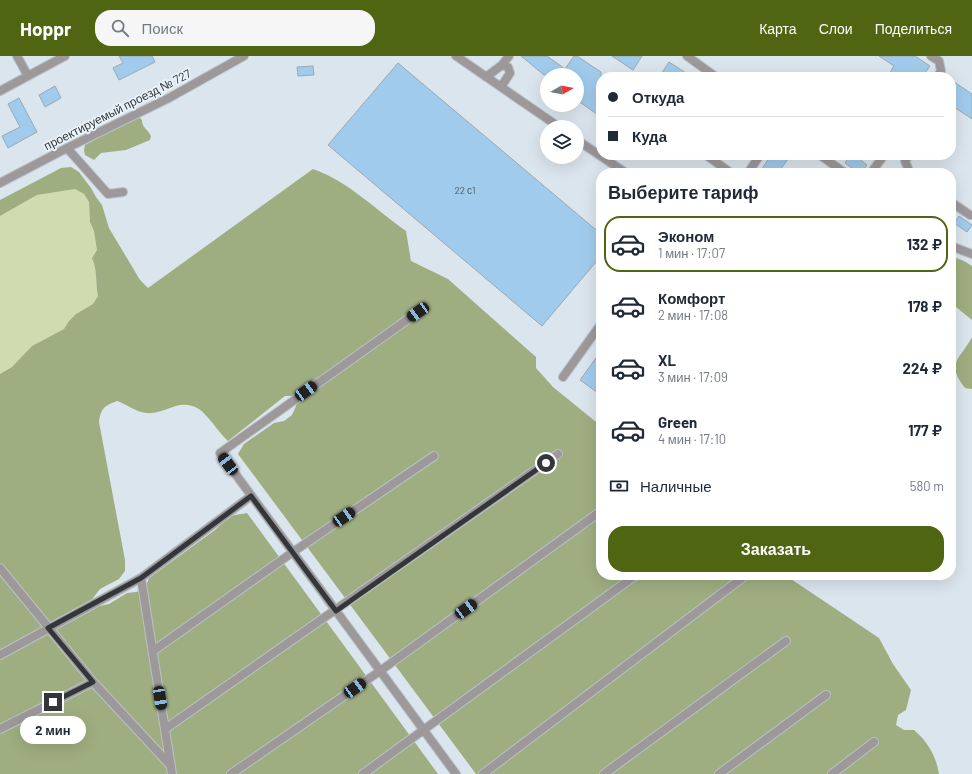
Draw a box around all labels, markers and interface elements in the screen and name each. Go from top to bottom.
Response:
search box [95,10,375,46]
text: Hoppr [20,17,71,40]
icon: search [109,17,131,39]
text: Поиск [141,19,183,37]
text: Карта [759,20,797,37]
text: Слои [819,20,853,37]
text: Поделиться [875,20,952,37]
street label: проектируемый проезд № 727 [41,66,194,153]
north arrow [540,68,584,112]
map controls [540,68,584,164]
text: Откуда [632,88,684,106]
button: layers [540,120,584,164]
text: Куда [632,127,667,145]
text: Выберите тариф [608,181,759,203]
house number: 22 с1 [454,184,476,196]
icon: car [610,226,646,262]
text: Эконом [658,227,714,245]
text: 132 ₽ [907,235,942,253]
text: 1 мин · 17:07 [658,245,725,261]
icon: car [610,288,646,324]
text: Комфорт [658,289,725,307]
text: 178 ₽ [908,297,942,315]
car [405,300,431,324]
text: 2 мин · 17:08 [658,307,728,323]
icon: car [610,350,646,386]
text: XL [658,351,676,369]
text: 224 ₽ [903,359,942,377]
text: 3 мин · 17:09 [658,369,728,385]
car [293,379,319,403]
icon: car [610,412,646,448]
text: Green [658,413,697,431]
text: 177 ₽ [908,421,942,439]
text: 4 мин · 17:10 [658,431,726,447]
car [216,451,240,477]
route start [537,454,555,472]
icon: cash [608,475,630,497]
text: Наличные [640,477,712,495]
text: 580 m [910,478,944,494]
car [331,505,357,529]
button: Заказать [608,526,944,572]
car [453,597,479,621]
car [342,676,368,700]
car [152,685,168,711]
route end [44,693,62,711]
callout: 2 мин [20,716,86,744]
text: 2 мин [35,722,71,738]

